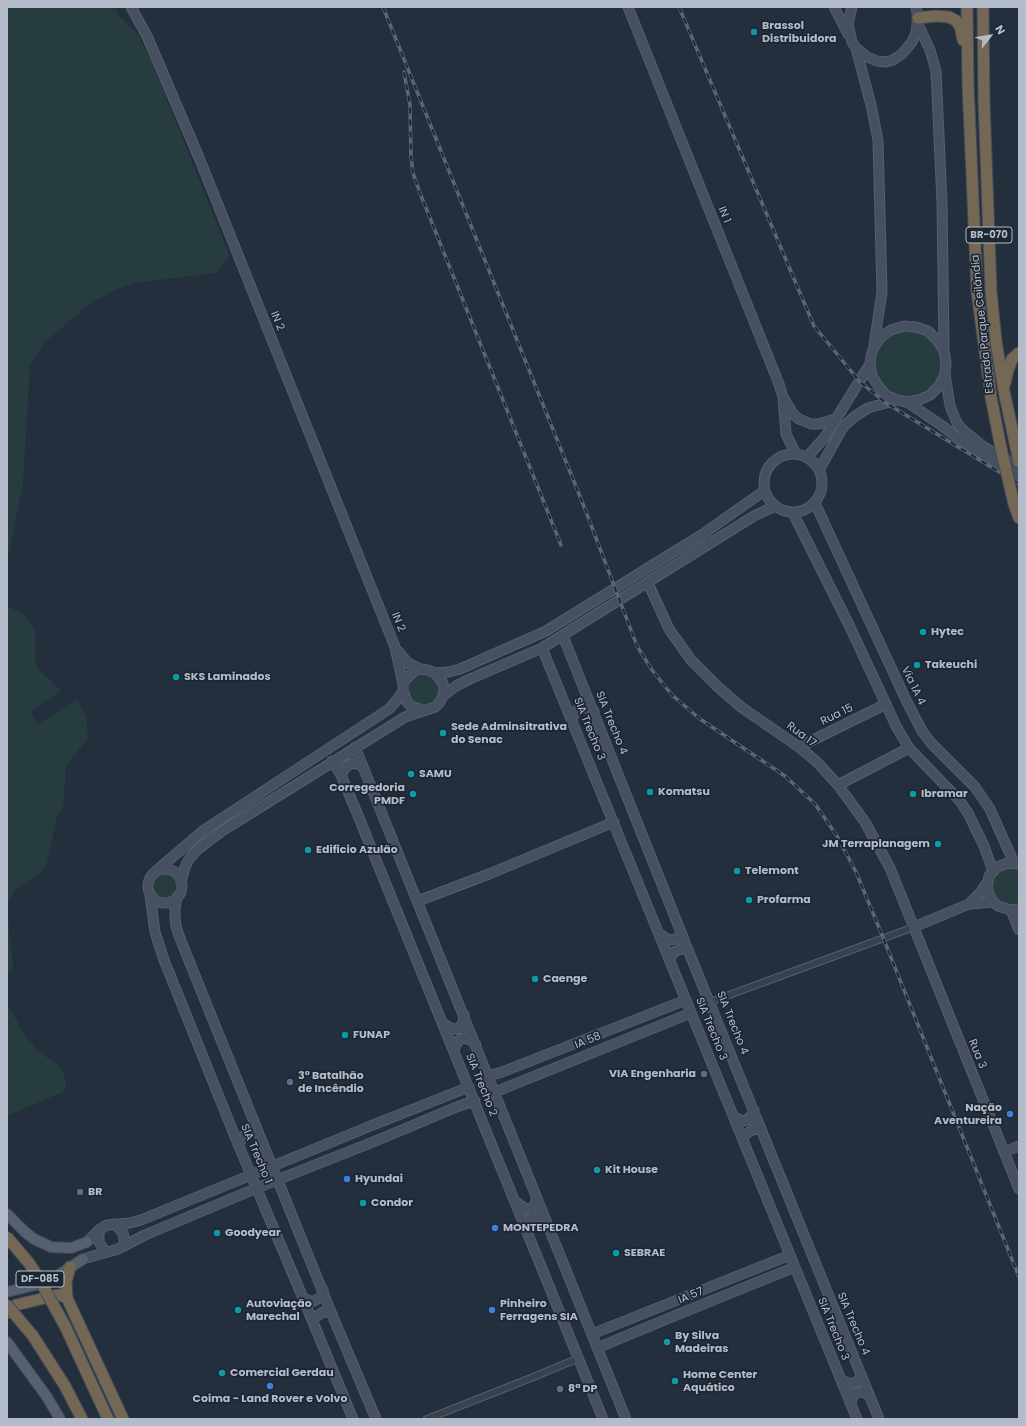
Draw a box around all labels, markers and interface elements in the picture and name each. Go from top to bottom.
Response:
north arrow [970,16,1010,56]
place label: Brassol Distribuidora [762,19,837,45]
text: N [991,22,1009,37]
marker: Brassol Distribuidora [749,27,759,37]
street label: IN 1 [715,205,733,225]
road number: BR-070 [966,227,1012,243]
street label: Estrada Parque Ceilândia [969,254,997,394]
street label: IN 2 [267,309,287,333]
street label: IN 2 [388,610,408,634]
place label: Hytec [931,625,964,639]
marker: Hytec [918,627,928,637]
place label: Takeuchi [925,658,977,672]
marker: Takeuchi [912,660,922,670]
street label: Via 1A 4 [898,665,928,707]
place label: SKS Laminados [184,670,271,684]
marker: SKS Laminados [171,672,181,682]
street label: SIA Trecho 4 [592,689,630,757]
street label: SIA Trecho 3 [570,696,608,762]
street label: Rua 15 [819,701,855,729]
place label: Sede Adminsitrativa do Senac [451,720,567,746]
street label: Rua 17 [784,720,818,750]
marker: Sede Adminsitrativa do Senac [438,728,448,738]
place label: SAMU [419,767,452,781]
marker: SAMU [406,769,416,779]
place label: Corregedoria PMDF [329,781,405,807]
place label: Komatsu [658,785,710,799]
marker: Komatsu [645,787,655,797]
place label: Ibramar [921,787,968,801]
marker: Corregedoria PMDF [408,789,418,799]
marker: Ibramar [908,789,918,799]
place label: JM Terraplanagem [822,837,930,851]
marker: JM Terraplanagem [933,839,943,849]
place label: Edificio Azulão [316,843,398,857]
marker: Edificio Azulão [303,845,313,855]
place label: Telemont [745,864,799,878]
marker: Telemont [732,866,742,876]
place label: Profarma [757,893,811,907]
marker: Profarma [744,895,754,905]
place label: Caenge [543,972,587,986]
marker: Caenge [530,974,540,984]
street label: SIA Trecho 4 [713,989,751,1057]
street label: SIA Trecho 3 [692,996,730,1062]
place label: FUNAP [353,1028,390,1042]
marker: FUNAP [340,1030,350,1040]
street label: IA 58 [573,1030,603,1052]
street label: Rua 3 [965,1037,989,1071]
street label: SIA Trecho 2 [462,1052,500,1118]
place label: VIA Engenharia [609,1067,696,1081]
place label: 3º Batalhão de Incêndio [298,1069,364,1095]
marker: VIA Engenharia [699,1069,709,1079]
marker: 3º Batalhão de Incêndio [285,1077,295,1087]
place label: Nação Aventureira [934,1101,1002,1127]
marker: Nação Aventureira [1005,1109,1015,1119]
street label: SIA Trecho 1 [237,1122,275,1186]
place label: Kit House [605,1163,658,1177]
marker: Kit House [592,1165,602,1175]
place label: Hyundai [355,1172,403,1186]
marker: Hyundai [342,1174,352,1184]
place label: BR [88,1185,102,1199]
marker: BR [75,1187,85,1197]
place label: Condor [371,1196,413,1210]
marker: Condor [358,1198,368,1208]
place label: MONTEPEDRA [503,1221,579,1235]
marker: MONTEPEDRA [490,1223,500,1233]
place label: Goodyear [225,1226,281,1240]
marker: Goodyear [212,1228,222,1238]
place label: SEBRAE [624,1246,665,1260]
marker: SEBRAE [611,1248,621,1258]
road number: DF-085 [16,1271,64,1287]
street label: IA 57 [676,1285,706,1307]
street label: SIA Trecho 4 [834,1291,872,1357]
street label: SIA Trecho 3 [814,1296,852,1362]
place label: Autoviação Marechal [246,1297,312,1323]
place label: Pinheiro Ferragens SIA [500,1297,578,1323]
marker: Autoviação Marechal [233,1305,243,1315]
marker: Pinheiro Ferragens SIA [487,1305,497,1315]
place label: By Silva Madeiras [675,1329,728,1355]
marker: By Silva Madeiras [662,1337,672,1347]
place label: Comercial Gerdau [230,1366,334,1380]
marker: Comercial Gerdau [217,1368,227,1378]
place label: Home Center Aquático [683,1368,757,1394]
marker: Home Center Aquático [670,1376,680,1386]
marker: Coima - Land Rover e Volvo [265,1381,275,1391]
place label: 8ª DP [568,1382,597,1396]
marker: 8ª DP [555,1384,565,1394]
place label: Coima - Land Rover e Volvo [193,1392,347,1406]

